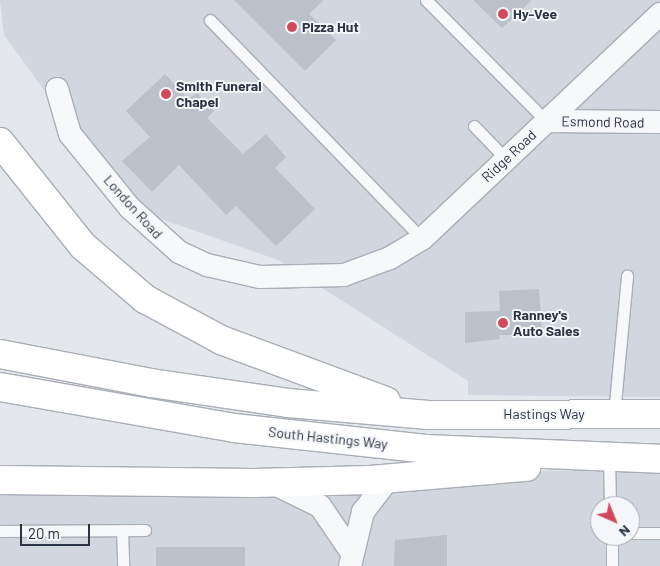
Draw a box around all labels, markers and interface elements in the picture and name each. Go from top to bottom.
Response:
place label: Hy-Vee [513,6,557,22]
marker: Hy-Vee [497,8,509,20]
place label: Pizza Hut [302,19,359,35]
marker: Pizza Hut [286,21,298,33]
place label: Smith Funeral Chapel [176,78,262,110]
marker: Smith Funeral Chapel [160,88,172,100]
street label: Esmond Road [561,113,645,131]
street label: Ridge Road [478,127,540,185]
street label: London Road [100,172,166,242]
place label: Ranney's Auto Sales [513,307,579,340]
marker: Ranney's Auto Sales [497,317,509,329]
street label: Hastings Way [503,406,585,422]
street label: South Hastings Way [267,423,389,453]
north arrow [590,496,640,546]
scale bar [22,514,92,546]
text: N [616,522,634,541]
text: 20 m [28,524,60,542]

